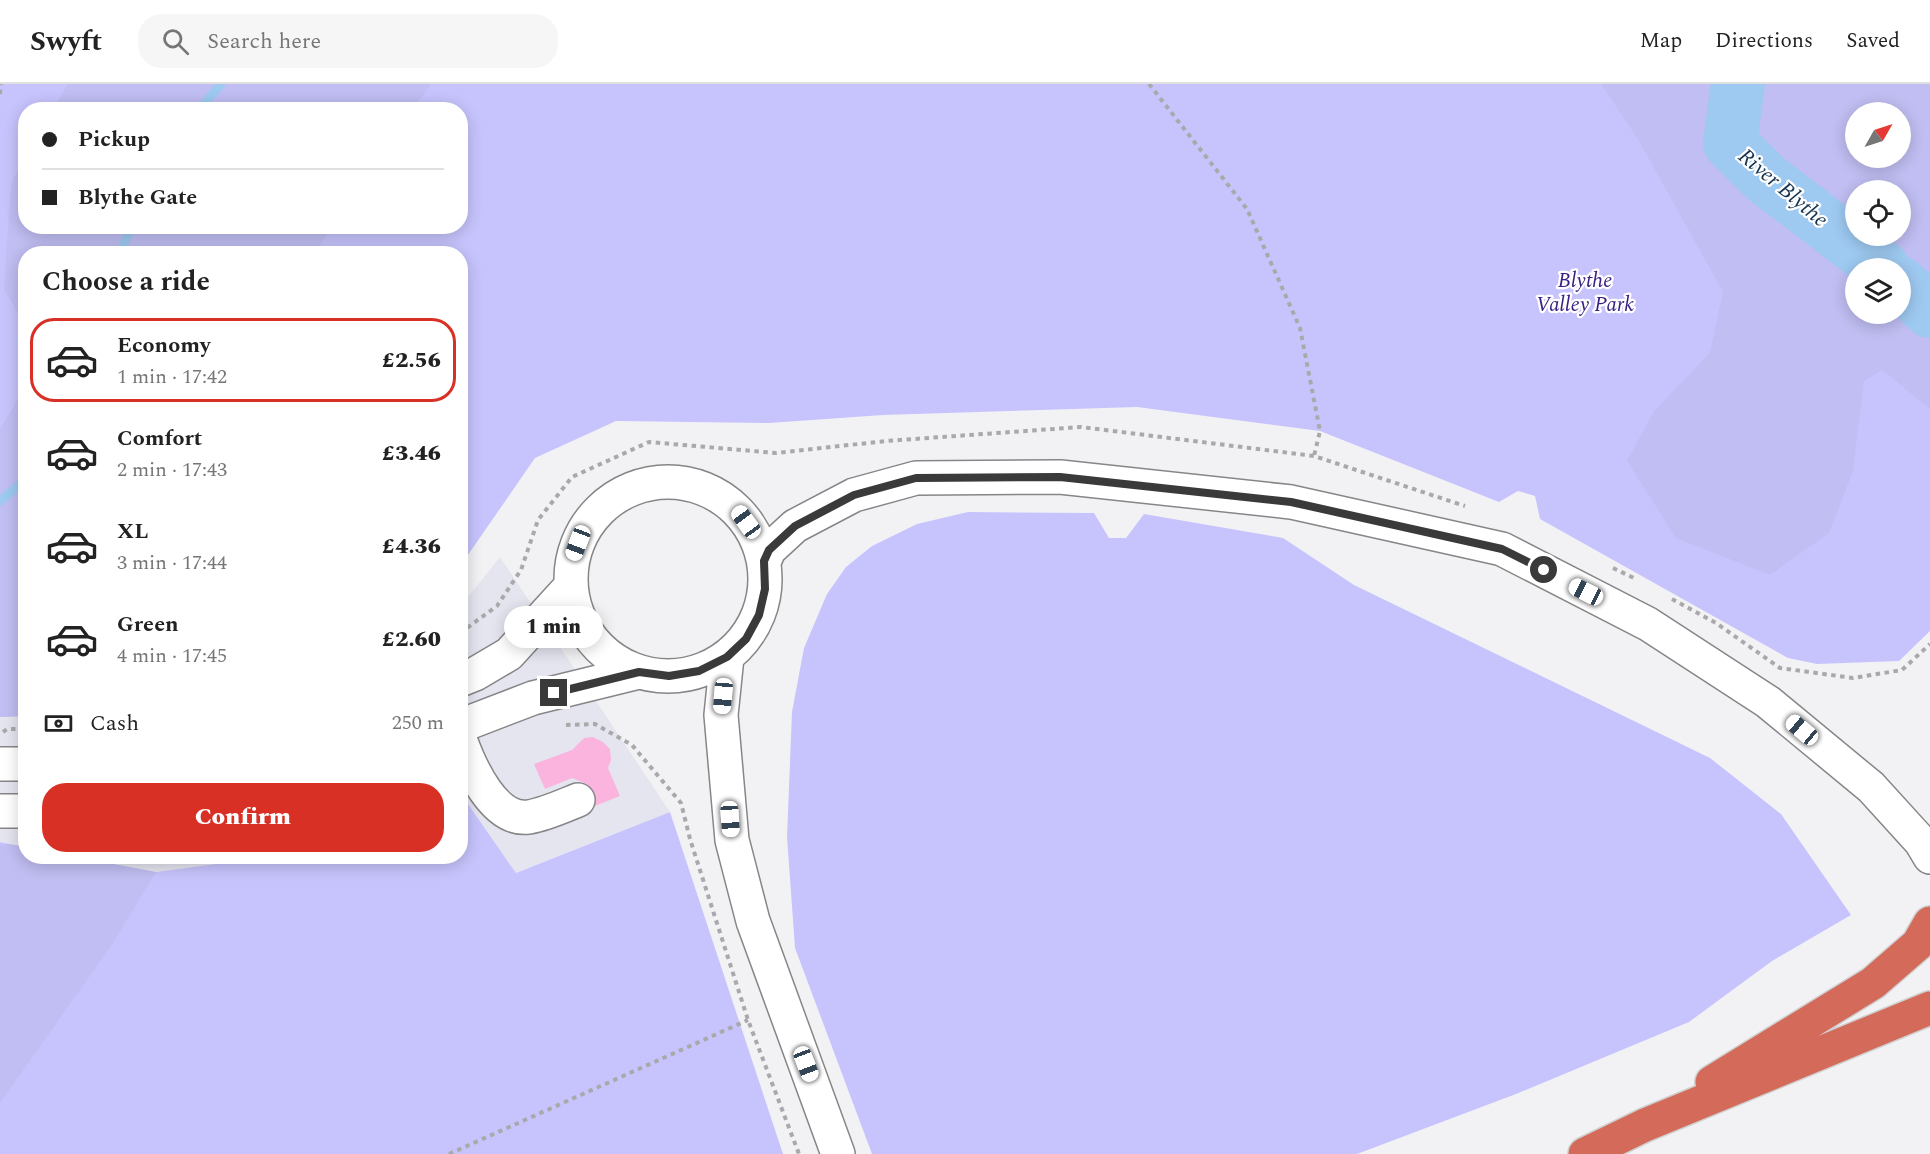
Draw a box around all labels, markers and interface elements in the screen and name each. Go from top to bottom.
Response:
search box [138,14,558,68]
text: Swyft [30,20,102,63]
icon: search [159,25,192,58]
text: Search here [207,25,321,58]
text: Map [1640,25,1682,57]
text: Directions [1715,25,1813,57]
text: Saved [1846,25,1900,57]
north arrow [1845,102,1911,168]
map controls [1845,102,1911,324]
text: Pickup [78,123,150,156]
water label: River Blythe [1731,140,1835,236]
button: locate [1845,180,1911,246]
text: Blythe Gate [78,181,197,214]
button: layers [1845,258,1911,324]
text: Choose a ride [42,261,210,303]
park label: Blythe Valley Park [1536,265,1634,321]
text: Economy [117,329,210,362]
icon: car [45,333,99,387]
text: £2.56 [382,344,441,377]
text: 1 min · 17:42 [117,362,227,392]
text: Comfort [117,422,202,455]
icon: car [45,426,99,480]
text: £3.46 [382,437,441,470]
text: 2 min · 17:43 [117,455,227,485]
car [728,502,764,542]
text: XL [117,515,148,548]
icon: car [45,519,99,573]
car [563,523,593,563]
text: £4.36 [382,530,441,563]
text: 3 min · 17:44 [117,548,227,578]
route start [1530,556,1557,583]
car [1566,576,1606,608]
callout: 1 min [504,606,604,648]
text: Green [117,608,179,641]
icon: car [45,612,99,666]
text: 1 min [526,612,581,642]
text: £2.60 [382,623,441,656]
text: 4 min · 17:45 [117,641,227,671]
car [712,677,734,715]
route end [540,679,567,706]
icon: cash [42,707,75,740]
text: Cash [90,707,139,740]
text: 250 m [392,708,444,738]
car [1782,712,1822,748]
button: Confirm [42,783,444,852]
car [720,800,740,838]
car [791,1044,821,1084]

